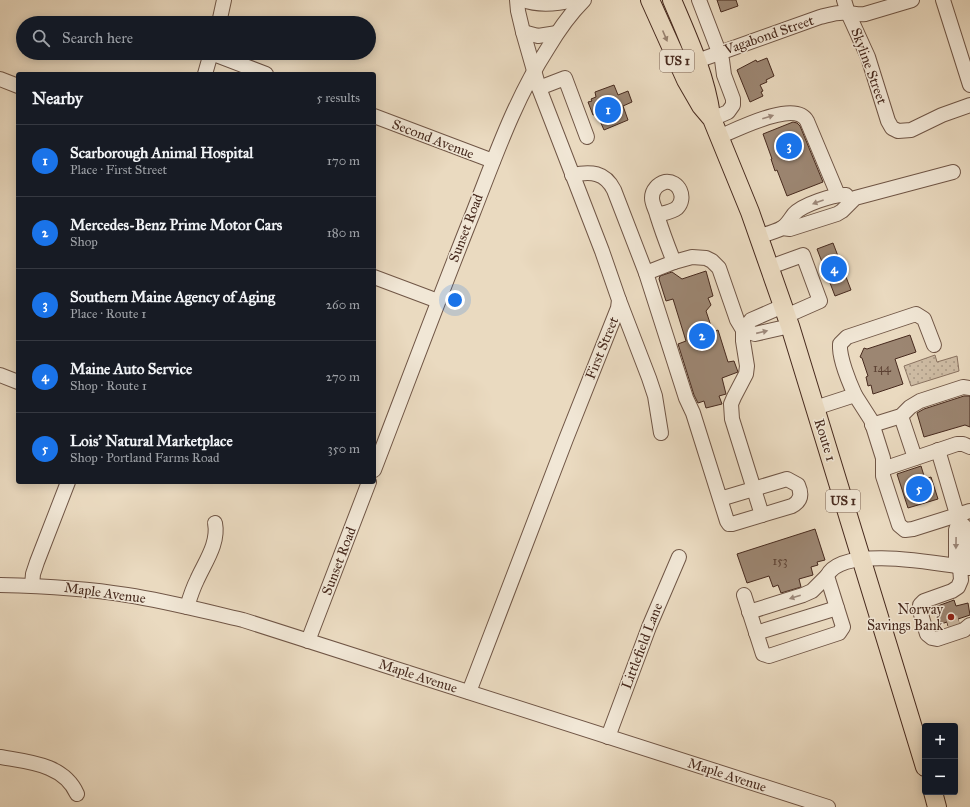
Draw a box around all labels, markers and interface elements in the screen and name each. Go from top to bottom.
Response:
street label: Vagabond Street [721,12,816,59]
search box [16,16,376,60]
street label: Skyline Street [847,26,891,106]
icon: search [30,27,52,49]
text: Search here [62,29,133,47]
one-way arrow [662,30,668,41]
road number: US 1 [660,50,694,72]
text: Nearby [32,88,83,109]
text: 5 results [316,90,360,106]
pin: 1 [595,95,621,125]
one-way arrow [763,114,775,120]
street label: Second Avenue [390,116,477,163]
pin: 3 [776,131,802,161]
text: Scarborough Animal Hospital [70,144,253,162]
text: 1 [42,153,48,169]
text: 170 m [327,153,360,169]
text: Place · First Street [70,162,167,178]
street label: Sunset Road [445,191,487,265]
one-way arrow [812,199,824,205]
text: Mercedes-Benz Prime Motor Cars [70,216,282,234]
text: 2 [42,225,48,241]
text: 180 m [327,225,360,241]
text: Shop [70,234,98,250]
pin: 4 [821,254,847,284]
text: Southern Maine Agency of Aging [70,288,275,306]
your location [445,290,465,310]
text: 3 [42,297,48,313]
text: 260 m [326,297,360,313]
text: Place · Route 1 [70,306,146,322]
street label: First Street [582,314,622,382]
pin: 2 [689,321,715,351]
one-way arrow [756,329,768,335]
text: Maine Auto Service [70,360,192,378]
house number: 144 [873,361,891,375]
text: 4 [41,369,49,385]
text: 270 m [326,369,360,385]
text: Shop · Route 1 [70,378,147,394]
street label: Route 1 [810,417,840,464]
text: Lois' Natural Marketplace [70,432,233,450]
text: 5 [42,441,48,457]
text: 350 m [327,441,360,457]
text: Shop · Portland Farms Road [70,450,220,466]
pin: 5 [906,474,932,504]
road number: US 1 [826,490,860,512]
street label: Sunset Road [318,524,360,598]
one-way arrow [953,537,959,550]
house number: 153 [772,554,788,568]
street label: Maple Avenue [63,579,147,607]
one-way arrow [789,594,801,600]
street label: Littlefield Lane [618,600,666,692]
place label: Norway Savings Bank [867,601,943,634]
marker: Norway Savings Bank [946,612,956,622]
street label: Maple Avenue [376,655,460,697]
map controls [922,723,958,795]
button: + [922,723,958,759]
street label: Maple Avenue [685,754,769,796]
button: − [922,759,958,795]

